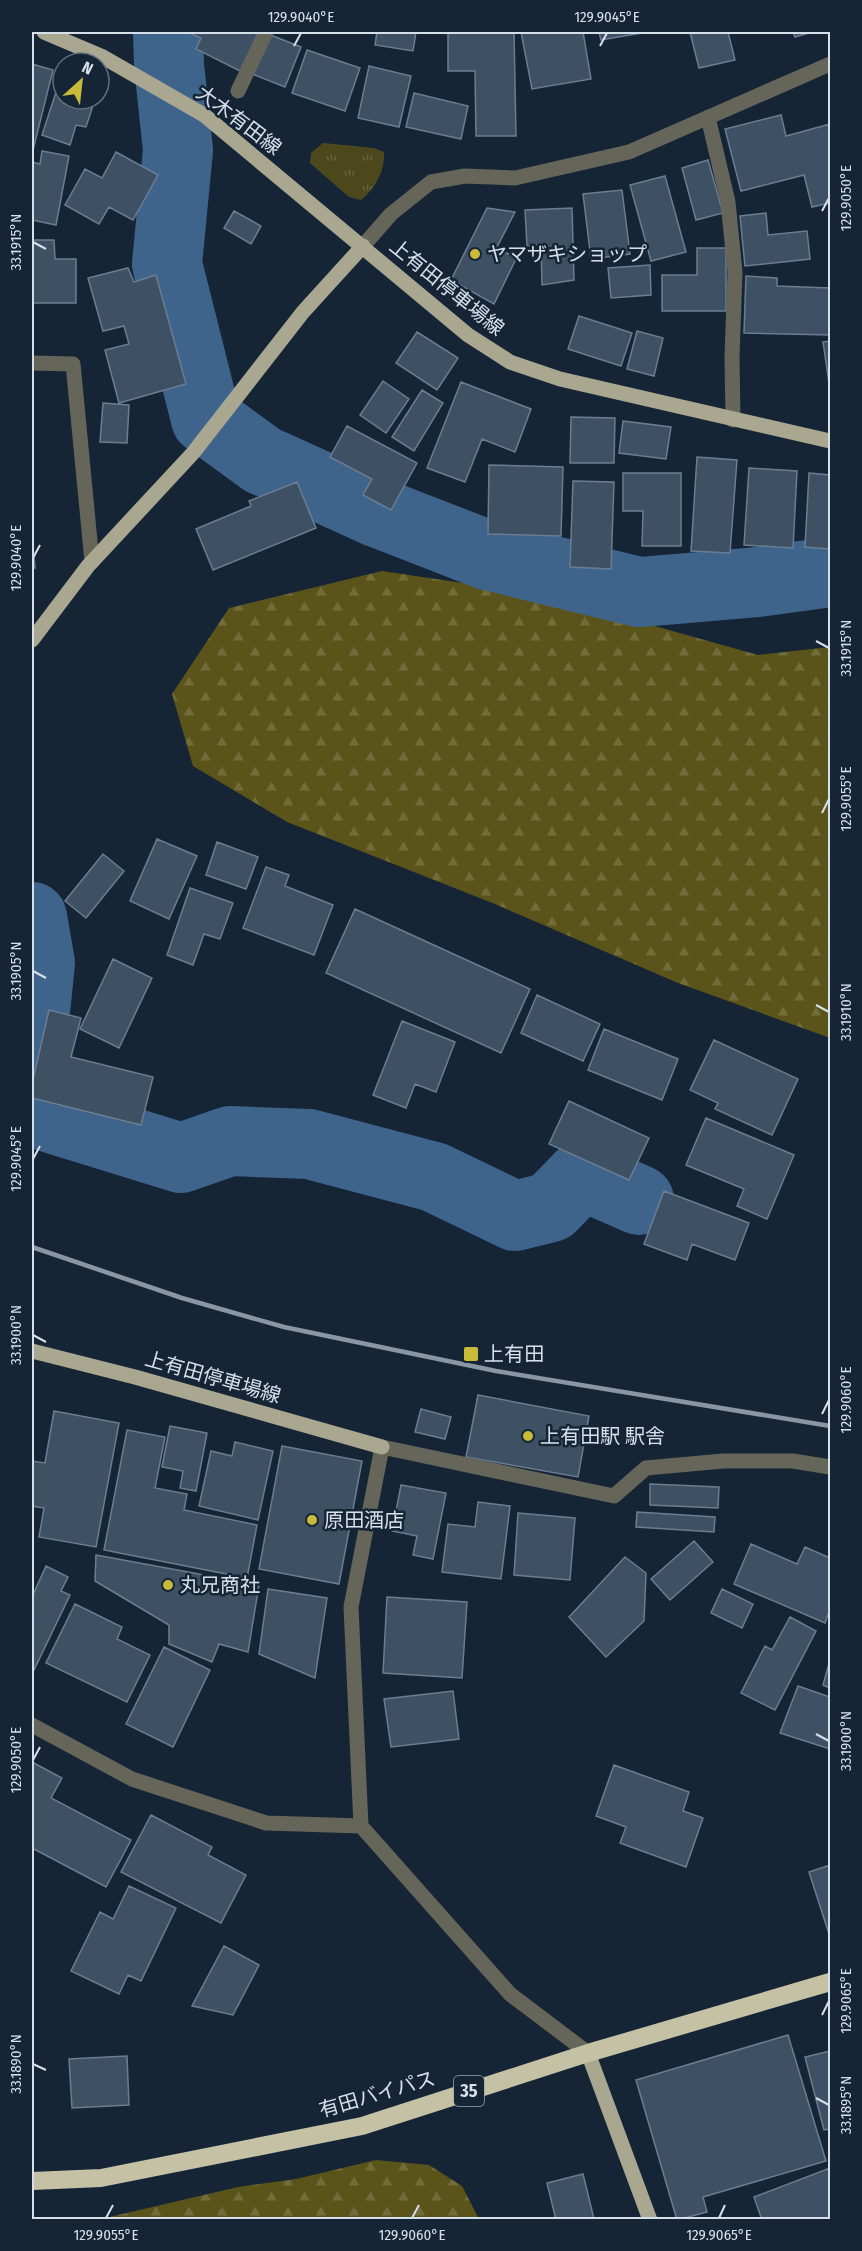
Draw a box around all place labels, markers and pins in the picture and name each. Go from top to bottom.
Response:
place label: ヤマザキショップ [487,242,647,266]
marker: ヤマザキショップ [468,247,482,261]
place label: 上有田 [484,1342,544,1366]
marker: 上有田 [462,1345,480,1363]
place label: 上有田駅 駅舎 [540,1424,665,1448]
marker: 上有田駅 駅舎 [521,1429,535,1443]
place label: 原田酒店 [324,1508,404,1532]
marker: 原田酒店 [305,1513,319,1527]
place label: 丸兄商社 [180,1573,260,1597]
marker: 丸兄商社 [161,1578,175,1592]

